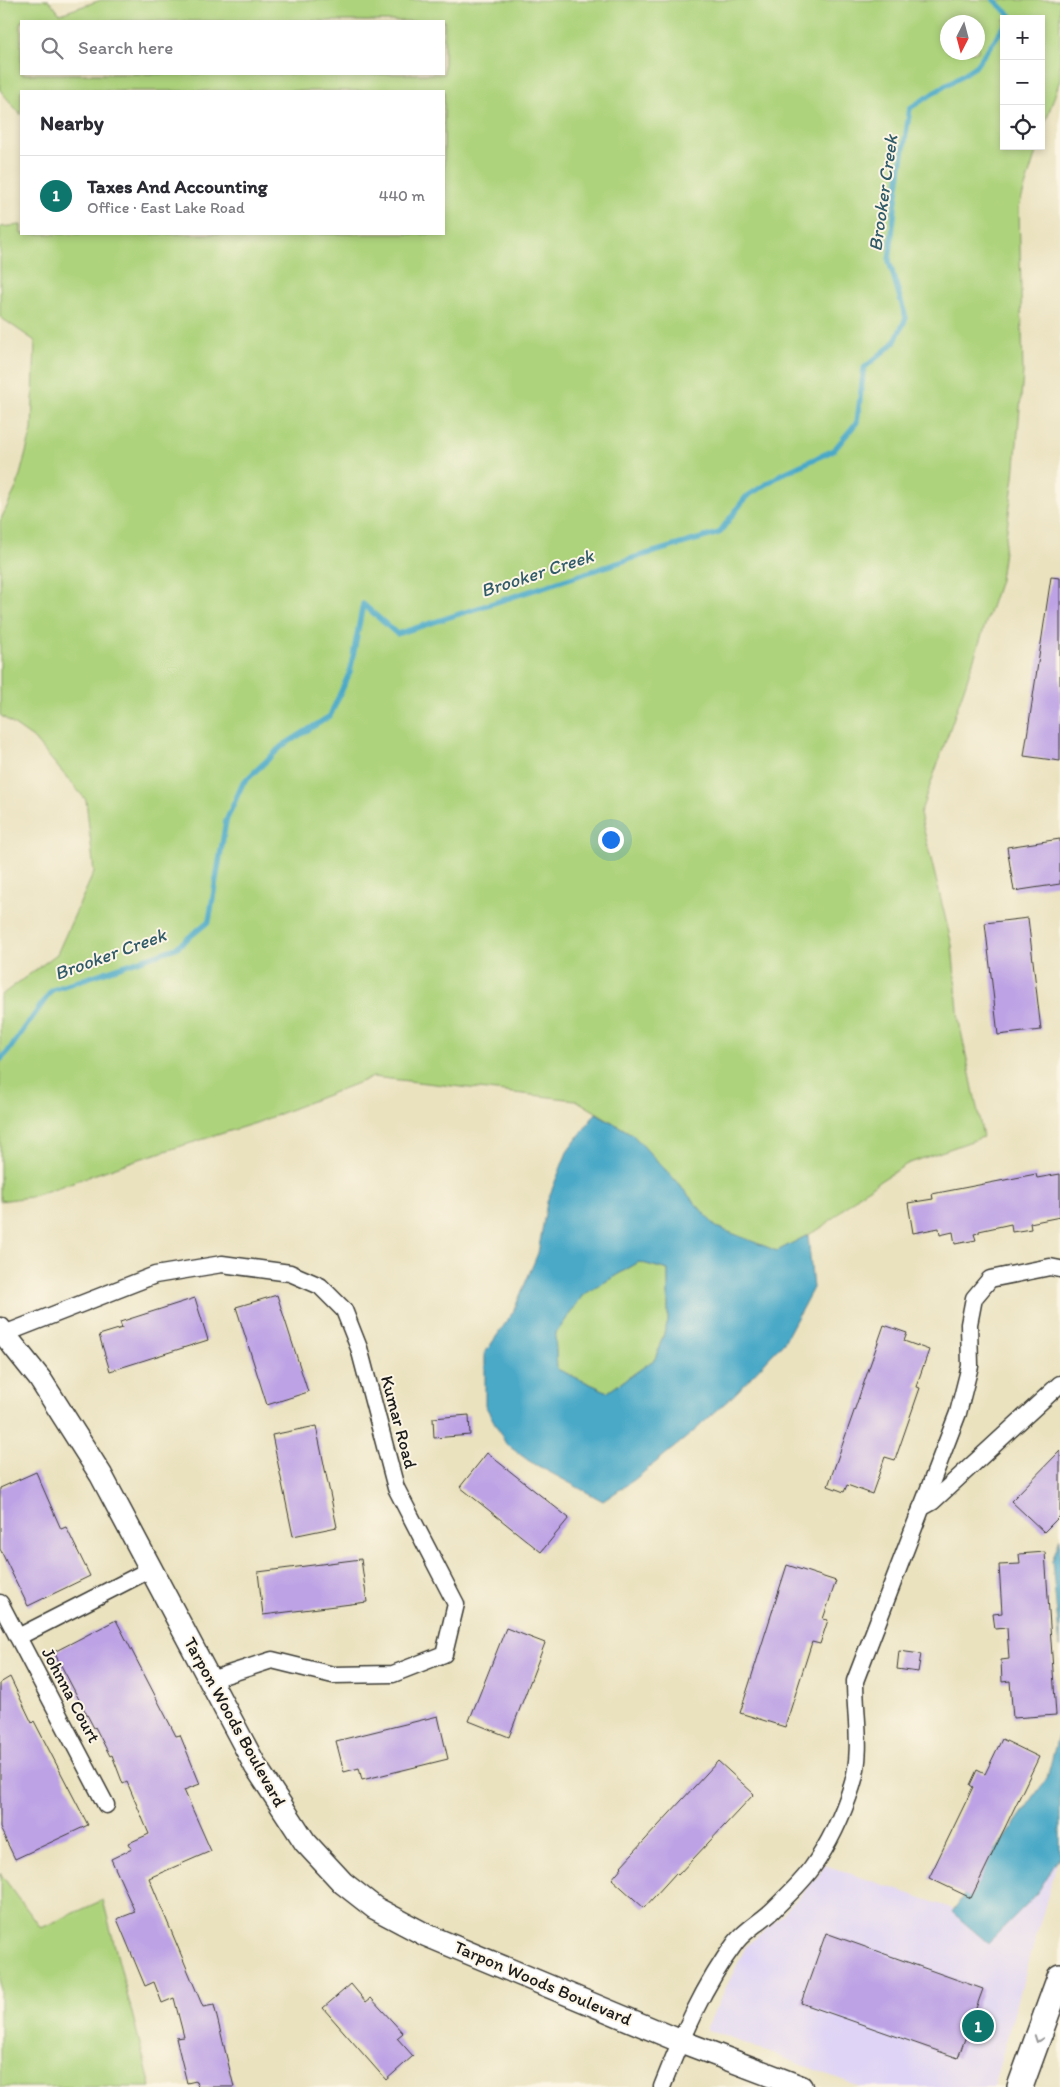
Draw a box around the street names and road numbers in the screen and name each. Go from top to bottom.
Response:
street label: Kumar Road [376,1373,422,1471]
street label: Tarpon Woods Boulevard [179,1633,291,1811]
street label: Johnna Court [37,1644,105,1747]
street label: Tarpon Woods Boulevard [451,1936,635,2030]

